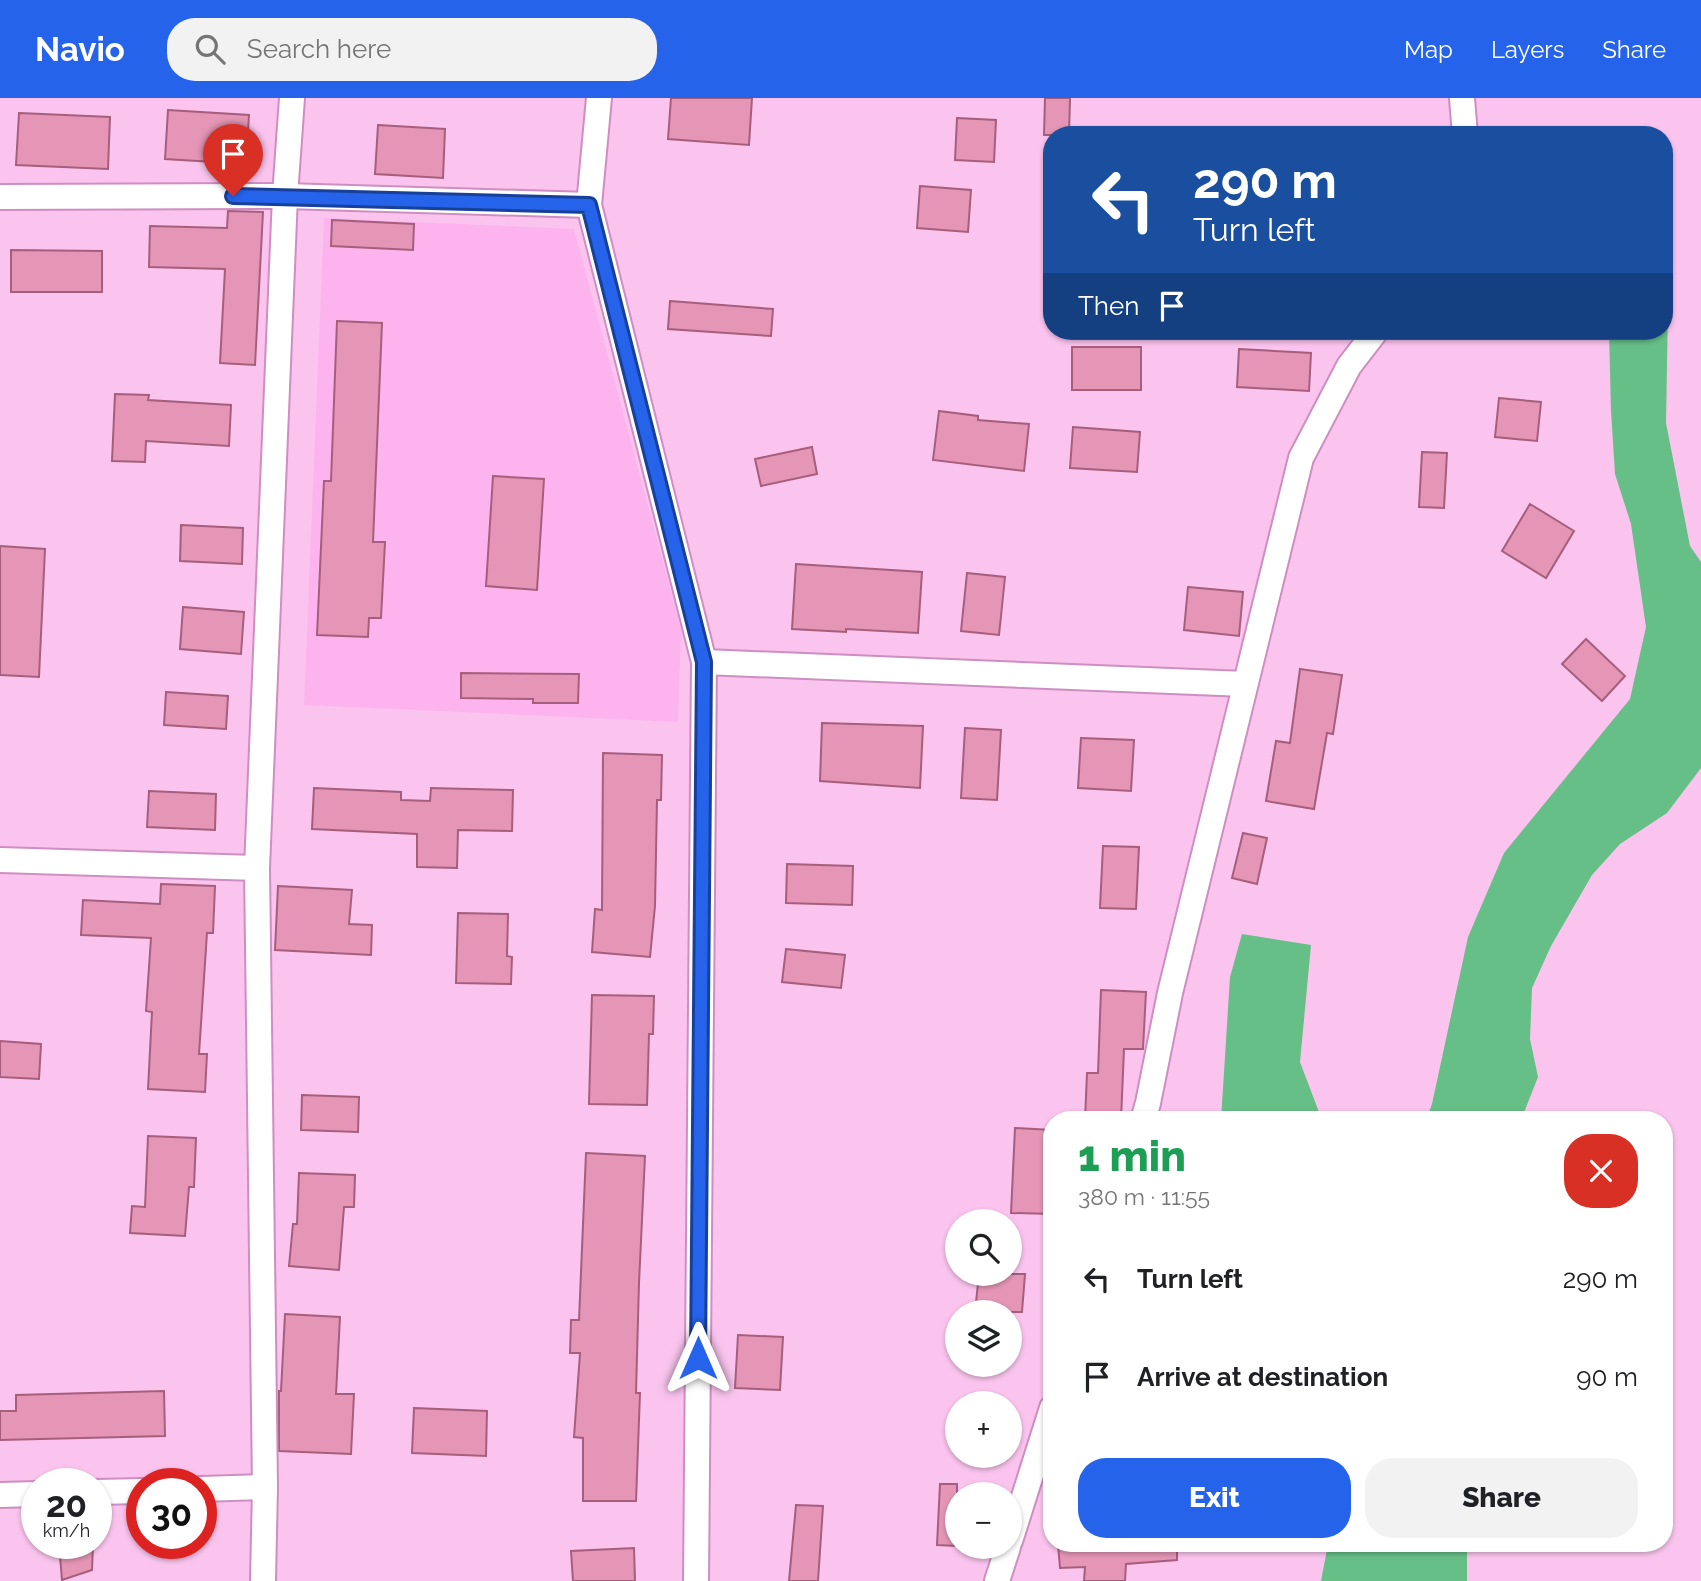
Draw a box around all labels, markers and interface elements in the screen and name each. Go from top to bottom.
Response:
search box [167,18,657,81]
text: Navio [35,30,125,69]
icon: search [191,30,229,68]
text: Search here [247,34,391,64]
text: Map [1404,35,1453,64]
text: Layers [1491,35,1564,64]
text: Share [1602,35,1666,64]
pin [203,124,263,196]
icon: arrive [214,135,252,173]
text: 290 m [1193,152,1337,209]
icon: left [1078,154,1169,245]
text: Turn left [1193,211,1315,248]
icon: arrive [1153,287,1191,325]
text: Then [1078,291,1139,321]
text: 1 min [1078,1132,1186,1181]
button: close [1564,1134,1638,1208]
text: 380 m · 11:55 [1078,1183,1210,1210]
map controls [945,1209,1022,1559]
button: search [945,1209,1022,1286]
icon: left [1078,1260,1116,1298]
text: Turn left [1137,1264,1243,1294]
text: 290 m [1563,1264,1638,1294]
button: layers [945,1300,1022,1377]
position arrow [661,1321,735,1395]
icon: arrive [1078,1358,1116,1396]
text: Arrive at destination [1137,1362,1388,1392]
text: 90 m [1576,1362,1638,1392]
button: + [945,1391,1022,1468]
button: Exit [1078,1458,1351,1538]
button: Share [1365,1458,1638,1538]
speed limit sign: 30 [126,1468,217,1559]
button: − [945,1482,1022,1559]
text: 20 [46,1484,87,1525]
text: km/h [43,1520,90,1541]

